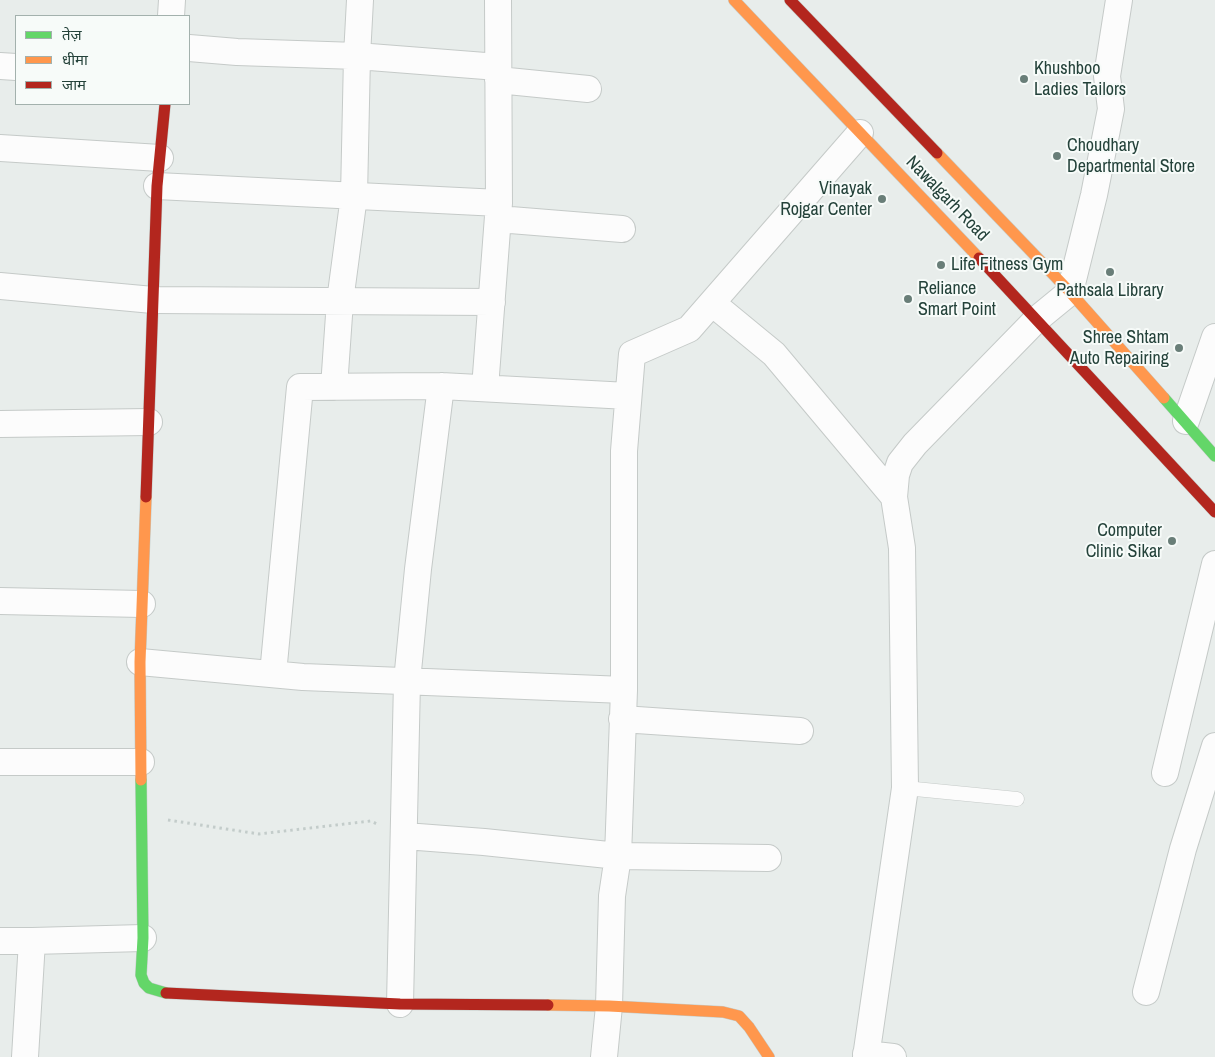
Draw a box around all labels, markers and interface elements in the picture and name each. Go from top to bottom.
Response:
legend [15,15,190,105]
text: तेज़ [62,24,82,45]
text: धीमा [62,49,88,70]
place label: Khushboo Ladies Tailors [1034,58,1126,100]
marker: Khushboo Ladies Tailors [1018,73,1030,85]
text: जाम [62,74,86,95]
place label: Choudhary Departmental Store [1067,135,1195,178]
marker: Choudhary Departmental Store [1051,150,1063,162]
street label: Nawalgarh Road [901,152,993,246]
place label: Vinayak Rojgar Center [780,178,872,220]
marker: Vinayak Rojgar Center [876,193,888,205]
place label: Life Fitness Gym [951,254,1063,276]
marker: Life Fitness Gym [935,259,947,271]
marker: Pathsala Library [1104,266,1116,278]
place label: Reliance Smart Point [918,278,996,320]
place label: Pathsala Library [1056,280,1164,302]
marker: Reliance Smart Point [902,293,914,305]
place label: Shree Shtam Auto Repairing [1070,327,1169,369]
marker: Shree Shtam Auto Repairing [1173,342,1185,354]
place label: Computer Clinic Sikar [1086,520,1162,562]
marker: Computer Clinic Sikar [1166,535,1178,547]

